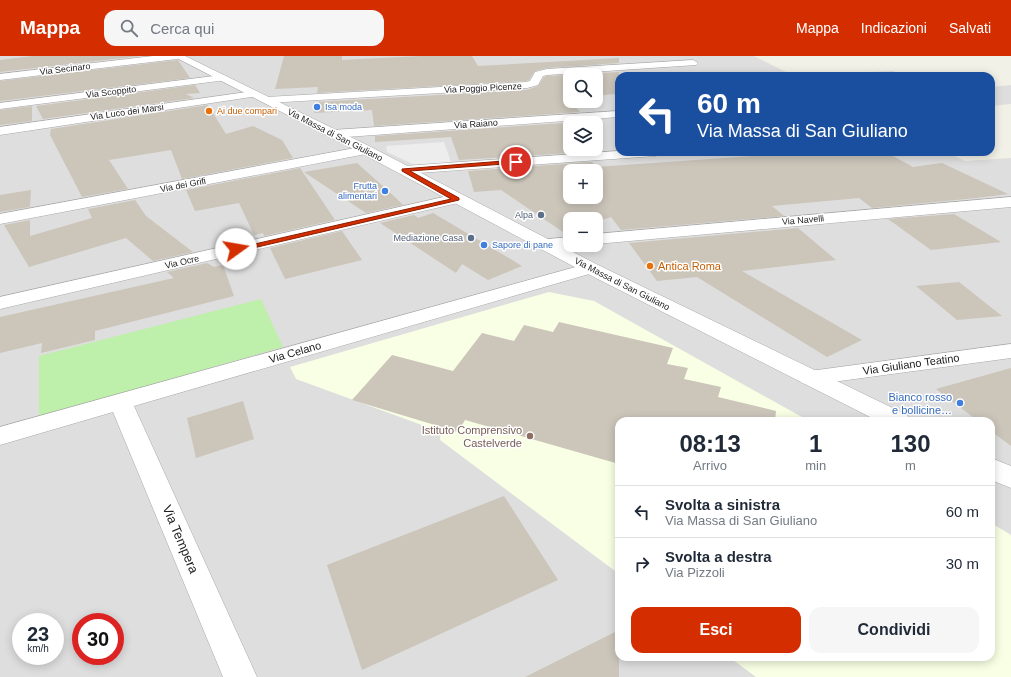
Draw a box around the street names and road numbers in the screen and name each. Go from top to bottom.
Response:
street label: Via Secinaro [39,61,91,77]
street label: Via Poggio Picenze [444,81,522,95]
street label: Via Scoppito [85,84,137,100]
street label: Via Luco dei Marsi [90,102,164,122]
street label: Via Massa di San Giuliano [286,107,384,163]
street label: Via Raiano [454,117,498,131]
street label: Via dei Grifi [159,176,207,194]
street label: Via Navelli [781,213,825,227]
street label: Via Ocre [164,253,200,271]
street label: Via Massa di San Giuliano [573,256,671,312]
street label: Via Celano [268,339,322,365]
street label: Via Giuliano Teatino [862,351,960,377]
street label: Via Tempera [159,503,202,576]

